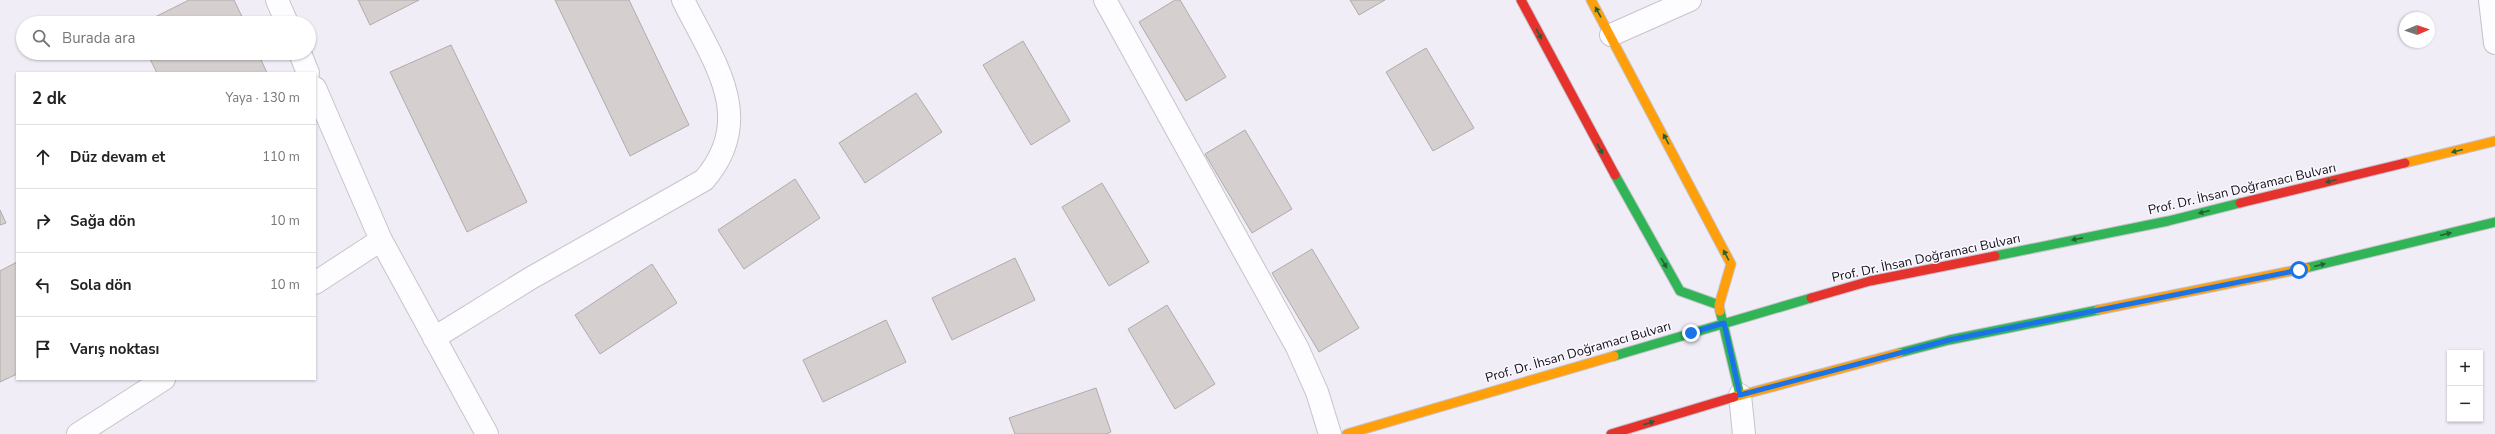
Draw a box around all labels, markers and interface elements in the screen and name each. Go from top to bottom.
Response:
one-way arrow [1595,6,1602,18]
north arrow [2399,12,2435,48]
search box [16,16,316,60]
icon: search [30,27,52,49]
text: Burada ara [62,28,136,48]
one-way arrow [1536,29,1542,40]
text: 2 dk [32,87,66,110]
text: Yaya · 130 m [225,89,300,107]
one-way arrow [1662,133,1669,145]
one-way arrow [1597,143,1603,155]
icon: ahead [32,146,54,168]
text: Düz devam et [70,147,165,167]
text: 110 m [262,148,300,166]
one-way arrow [2451,148,2463,154]
street label: Prof. Dr. İhsan Doğramacı Bulvarı [2146,158,2338,219]
one-way arrow [2325,179,2337,185]
one-way arrow [2198,209,2210,215]
icon: right [32,210,54,232]
text: Sağa dön [70,211,135,231]
text: 10 m [270,212,300,230]
street label: Prof. Dr. İhsan Doğramacı Bulvarı [1830,228,2022,287]
one-way arrow [2440,231,2452,237]
one-way arrow [2071,236,2083,242]
one-way arrow [1723,249,1729,260]
one-way arrow [1660,257,1667,268]
route start [2290,261,2308,279]
one-way arrow [2314,262,2326,268]
icon: left [32,274,54,296]
text: Sola dön [70,275,132,295]
text: 10 m [270,276,300,294]
street label: Prof. Dr. İhsan Doğramacı Bulvarı [1483,316,1673,387]
route end [1682,324,1700,342]
icon: arrive [32,338,54,360]
text: Varış noktası [70,339,159,359]
map controls [2447,350,2483,422]
button: + [2447,350,2483,386]
button: − [2447,386,2483,422]
one-way arrow [1643,420,1655,426]

